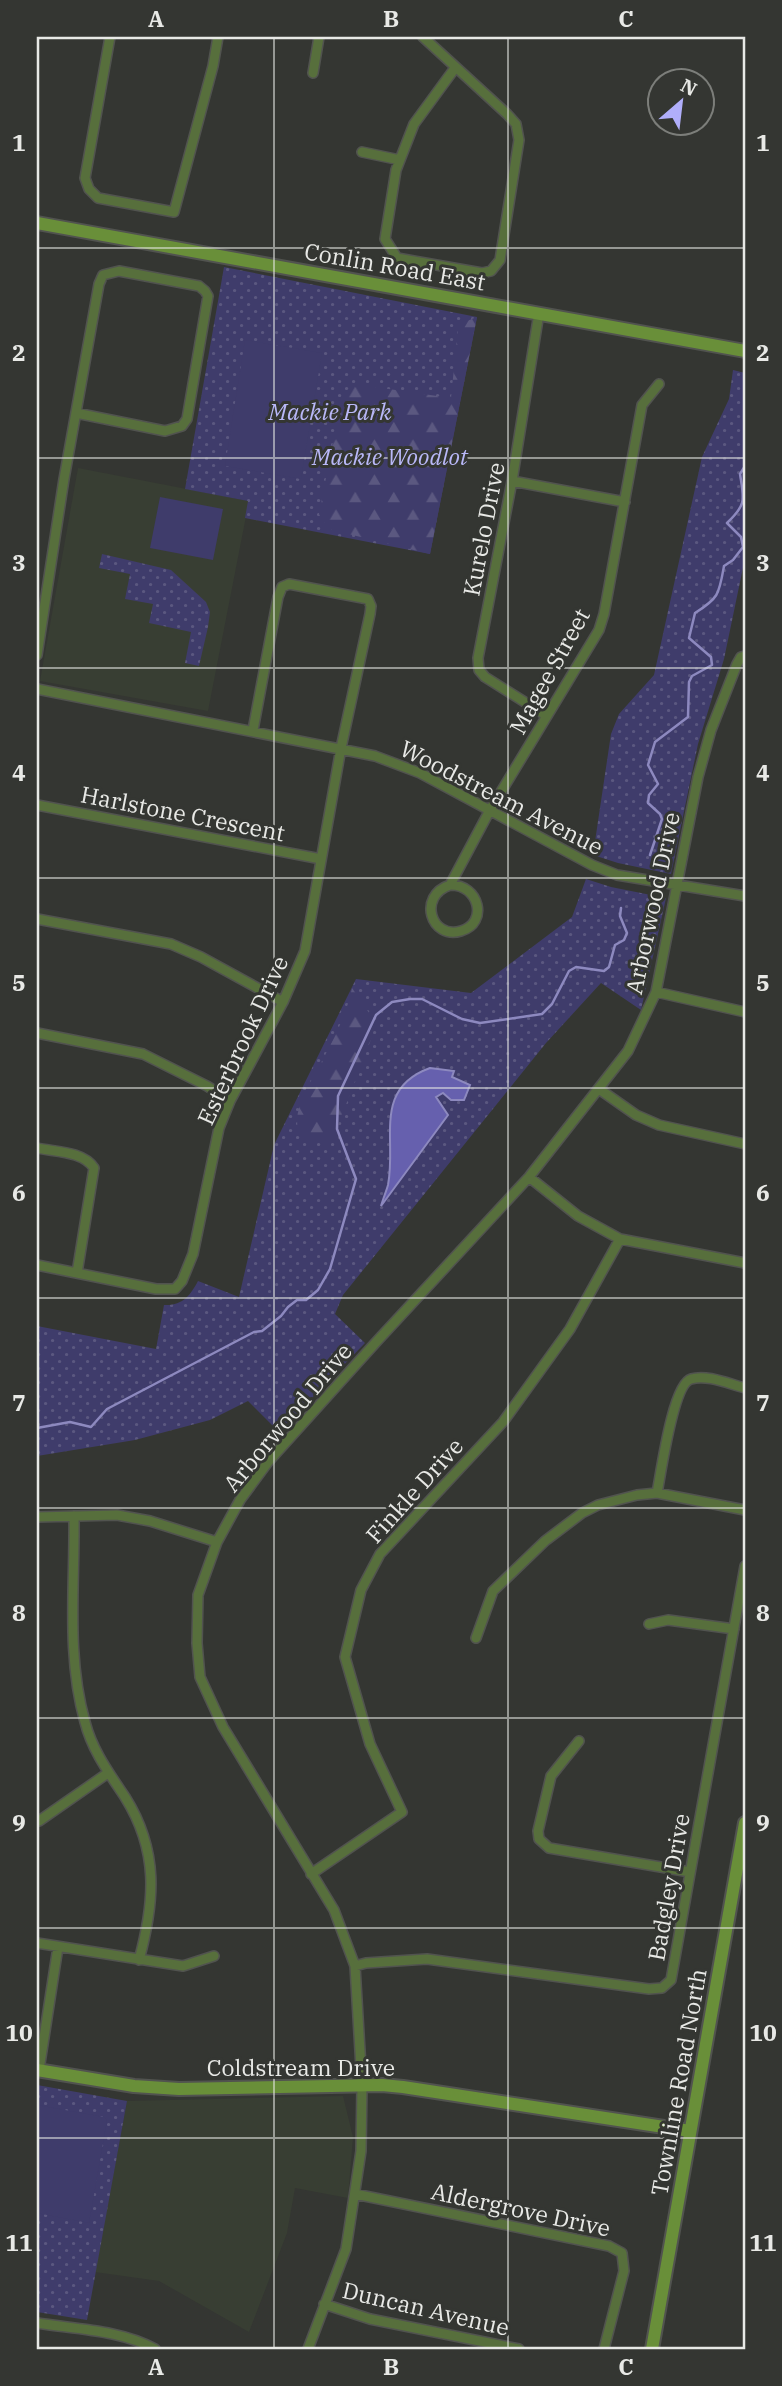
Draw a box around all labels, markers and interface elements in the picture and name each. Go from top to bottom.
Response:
text: A [148,3,164,33]
text: B [383,3,399,33]
text: C [618,3,634,33]
north arrow [646,66,716,136]
text: N [677,73,701,101]
text: 1 [12,127,26,157]
text: 1 [756,127,770,157]
street label: Conlin Road East [302,235,488,297]
text: 2 [12,337,26,367]
text: 2 [756,337,770,367]
park label: Mackie Park [268,396,392,426]
park label: Mackie Woodlot [311,441,469,471]
street label: Kurelo Drive [455,460,511,598]
text: 3 [12,547,26,577]
text: 3 [756,547,770,577]
street label: Magee Street [502,603,596,739]
street label: Woodstream Avenue [395,733,609,861]
text: 4 [12,757,26,787]
text: 4 [756,757,770,787]
street label: Harlstone Crescent [78,778,288,848]
street label: Arborwood Drive [618,809,686,997]
street label: Esterbrook Drive [190,951,294,1129]
text: 5 [12,967,26,997]
text: 5 [756,967,770,997]
text: 6 [12,1177,26,1207]
text: 6 [756,1177,770,1207]
street label: Arborwood Drive [216,1336,358,1498]
text: 7 [12,1387,26,1417]
text: 7 [756,1387,770,1417]
street label: Finkle Drive [359,1431,469,1549]
text: 8 [12,1597,26,1627]
text: 8 [756,1597,770,1627]
text: 9 [12,1807,26,1837]
text: 9 [756,1807,770,1837]
street label: Badgley Drive [640,1811,696,1963]
street label: Townline Road North [643,1966,713,2198]
text: 10 [5,2017,33,2047]
text: 10 [749,2017,777,2047]
street label: Coldstream Drive [207,2052,395,2082]
street label: Aldergrove Drive [429,2175,613,2243]
text: 11 [5,2227,33,2257]
text: 11 [749,2227,777,2257]
street label: Duncan Avenue [340,2274,512,2342]
text: A [148,2351,164,2381]
text: B [383,2351,399,2381]
text: C [618,2351,634,2381]

